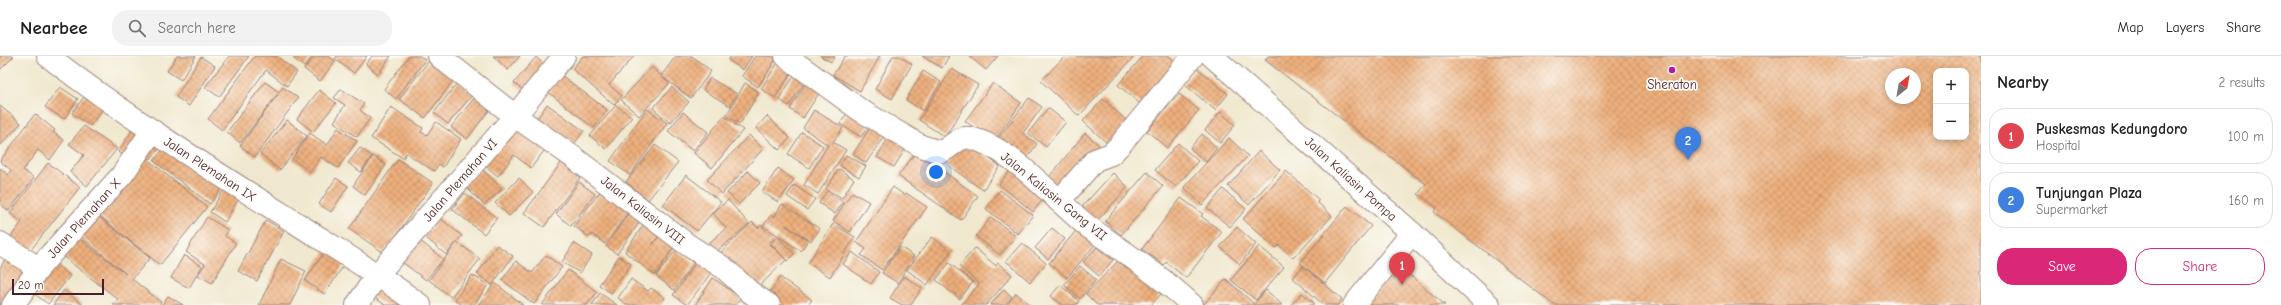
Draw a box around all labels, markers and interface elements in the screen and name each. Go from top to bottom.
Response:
search box [112,10,392,46]
text: Nearbee [20,17,88,39]
icon: search [126,17,148,39]
text: Search here [158,19,236,37]
text: Map [2117,19,2144,36]
text: Layers [2166,19,2204,36]
text: Share [2226,19,2261,36]
marker: Sheraton [1667,65,1677,75]
north arrow [1885,68,1921,104]
map controls [1933,68,1969,140]
button: + [1933,68,1969,104]
text: Nearby [1997,73,2048,92]
text: 2 results [2218,75,2265,90]
place label: Sheraton [1647,77,1697,92]
button: − [1933,104,1969,140]
text: Puskesmas Kedungdoro [2036,120,2188,138]
pin: 2 [1675,127,1701,160]
text: 1 [2008,129,2014,144]
text: 100 m [2228,129,2264,144]
street label: Jalan Plemahan IX [161,134,259,204]
street label: Jalan Kaliasin Pompa [1302,134,1400,224]
street label: Jalan Plemahan VI [420,135,500,225]
text: Hospital [2036,138,2080,153]
street label: Jalan Kaliasin Gang VII [998,149,1110,243]
your location [926,162,946,182]
street label: Jalan Kaliasin VIII [598,173,688,247]
street label: Jalan Plemahan X [44,175,124,261]
text: Tunjungan Plaza [2036,184,2142,202]
text: 2 [2008,193,2014,208]
text: 160 m [2229,193,2264,208]
text: Supermarket [2036,202,2107,217]
button: Save [1997,248,2127,285]
button: Share [2135,248,2265,285]
pin: 1 [1389,252,1415,285]
scale bar [12,277,104,296]
text: 20 m [18,279,43,292]

